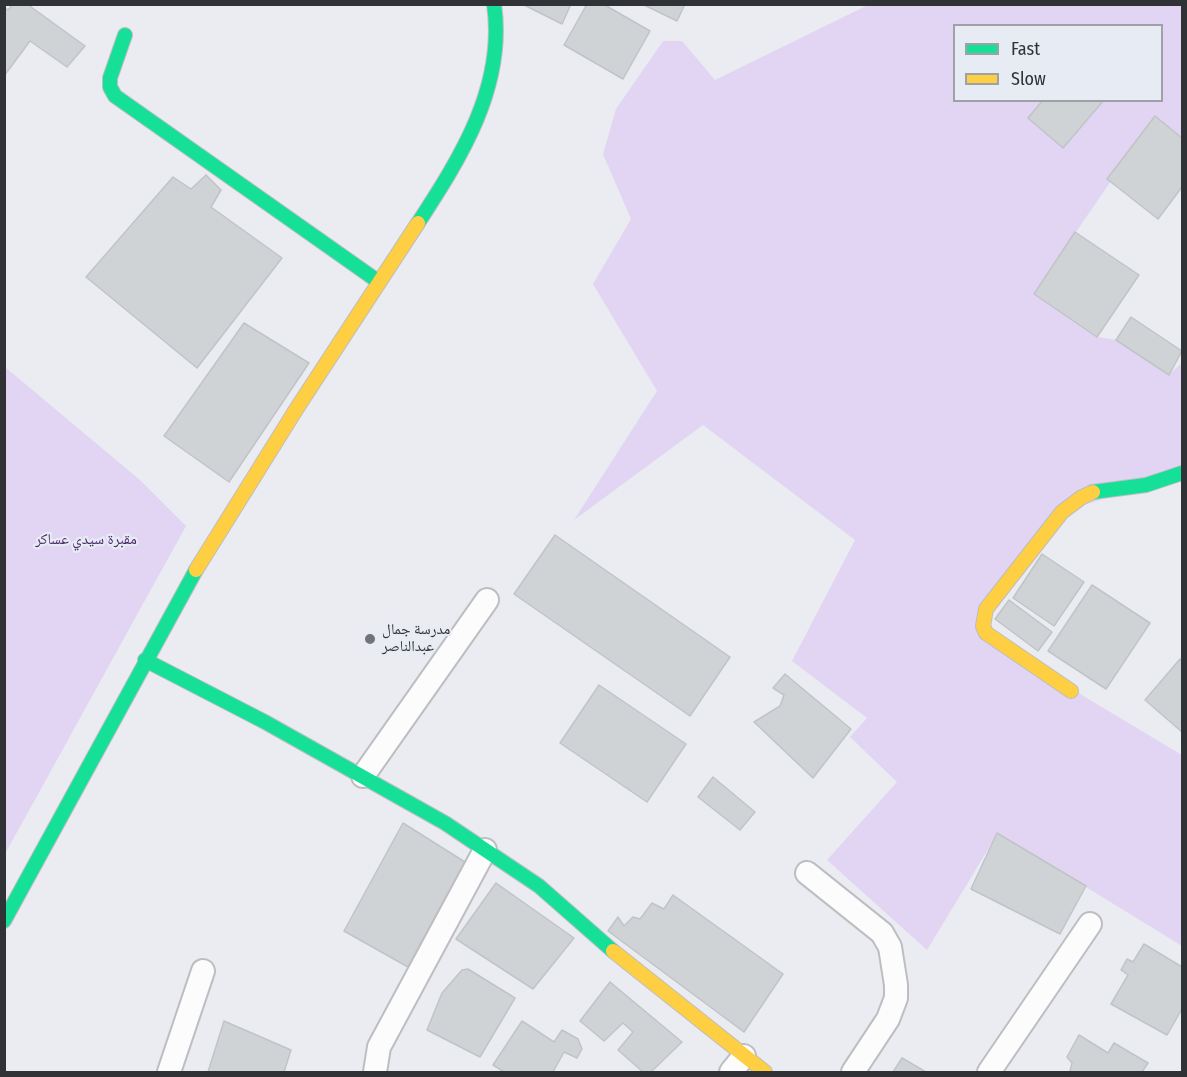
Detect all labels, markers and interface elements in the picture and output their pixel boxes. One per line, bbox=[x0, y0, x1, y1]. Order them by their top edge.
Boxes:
legend bbox=[953, 24, 1163, 102]
text: Fast bbox=[1011, 38, 1040, 60]
text: Slow bbox=[1011, 68, 1046, 90]
park label: مقبرة سيدي عساكر bbox=[35, 531, 137, 549]
place label: مدرسة جمال عبدالناصر bbox=[382, 621, 450, 656]
marker: مدرسة جمال عبدالناصر bbox=[363, 632, 377, 646]

